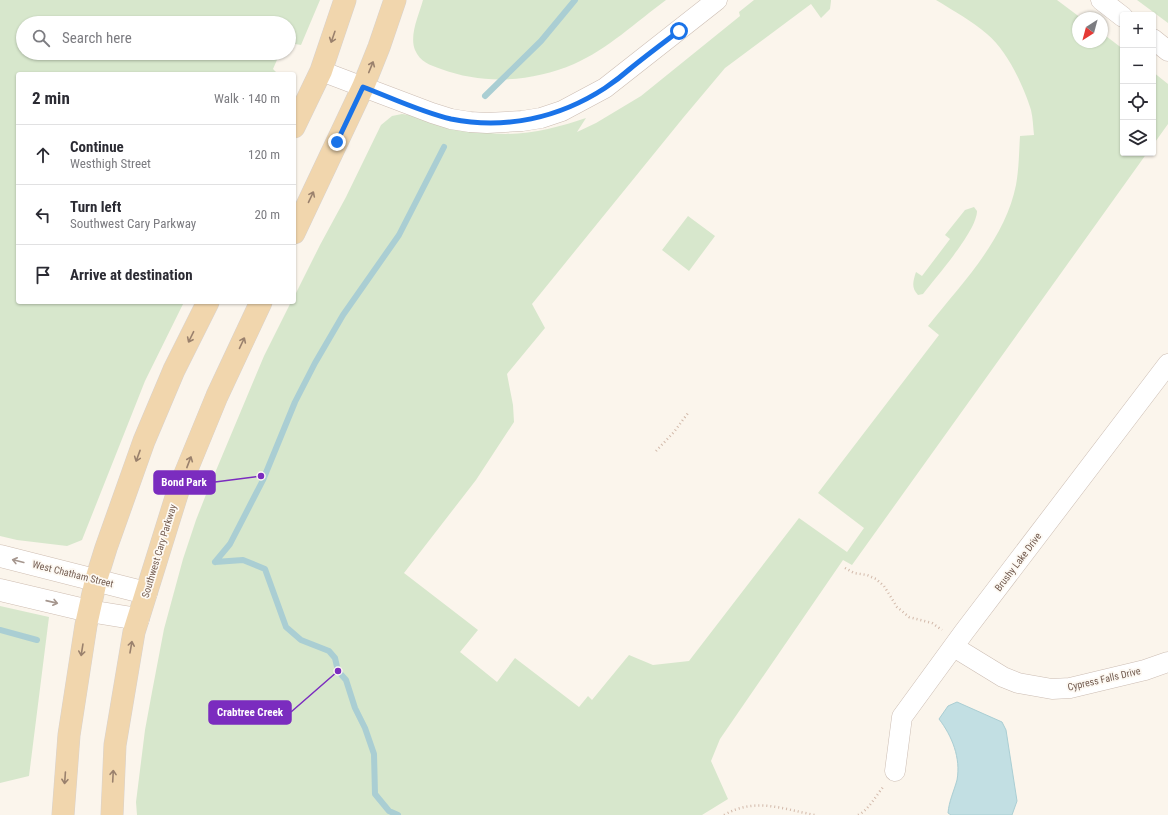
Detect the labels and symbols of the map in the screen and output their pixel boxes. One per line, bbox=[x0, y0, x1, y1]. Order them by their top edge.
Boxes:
north arrow bbox=[1072, 12, 1108, 48]
route start bbox=[670, 22, 688, 40]
one-way arrow bbox=[329, 30, 336, 43]
one-way arrow bbox=[367, 61, 375, 73]
route end bbox=[328, 133, 346, 151]
one-way arrow bbox=[308, 192, 315, 204]
one-way arrow bbox=[186, 331, 194, 343]
one-way arrow bbox=[239, 337, 246, 349]
one-way arrow bbox=[134, 450, 142, 462]
one-way arrow bbox=[186, 456, 194, 468]
callout: Bond Park bbox=[154, 471, 215, 494]
text: Bond Park bbox=[161, 476, 207, 489]
street label: Southwest Cary Parkway bbox=[140, 503, 178, 599]
street label: Brushy Lake Drive bbox=[993, 530, 1044, 593]
one-way arrow bbox=[11, 556, 24, 564]
street label: West Chatham Street bbox=[31, 559, 115, 589]
one-way arrow bbox=[45, 599, 58, 607]
one-way arrow bbox=[127, 641, 135, 654]
one-way arrow bbox=[78, 643, 86, 656]
street label: Cypress Falls Drive bbox=[1066, 665, 1142, 693]
callout: Crabtree Creek bbox=[209, 701, 291, 724]
text: Crabtree Creek bbox=[217, 706, 284, 719]
one-way arrow bbox=[110, 770, 117, 783]
one-way arrow bbox=[62, 771, 69, 784]

